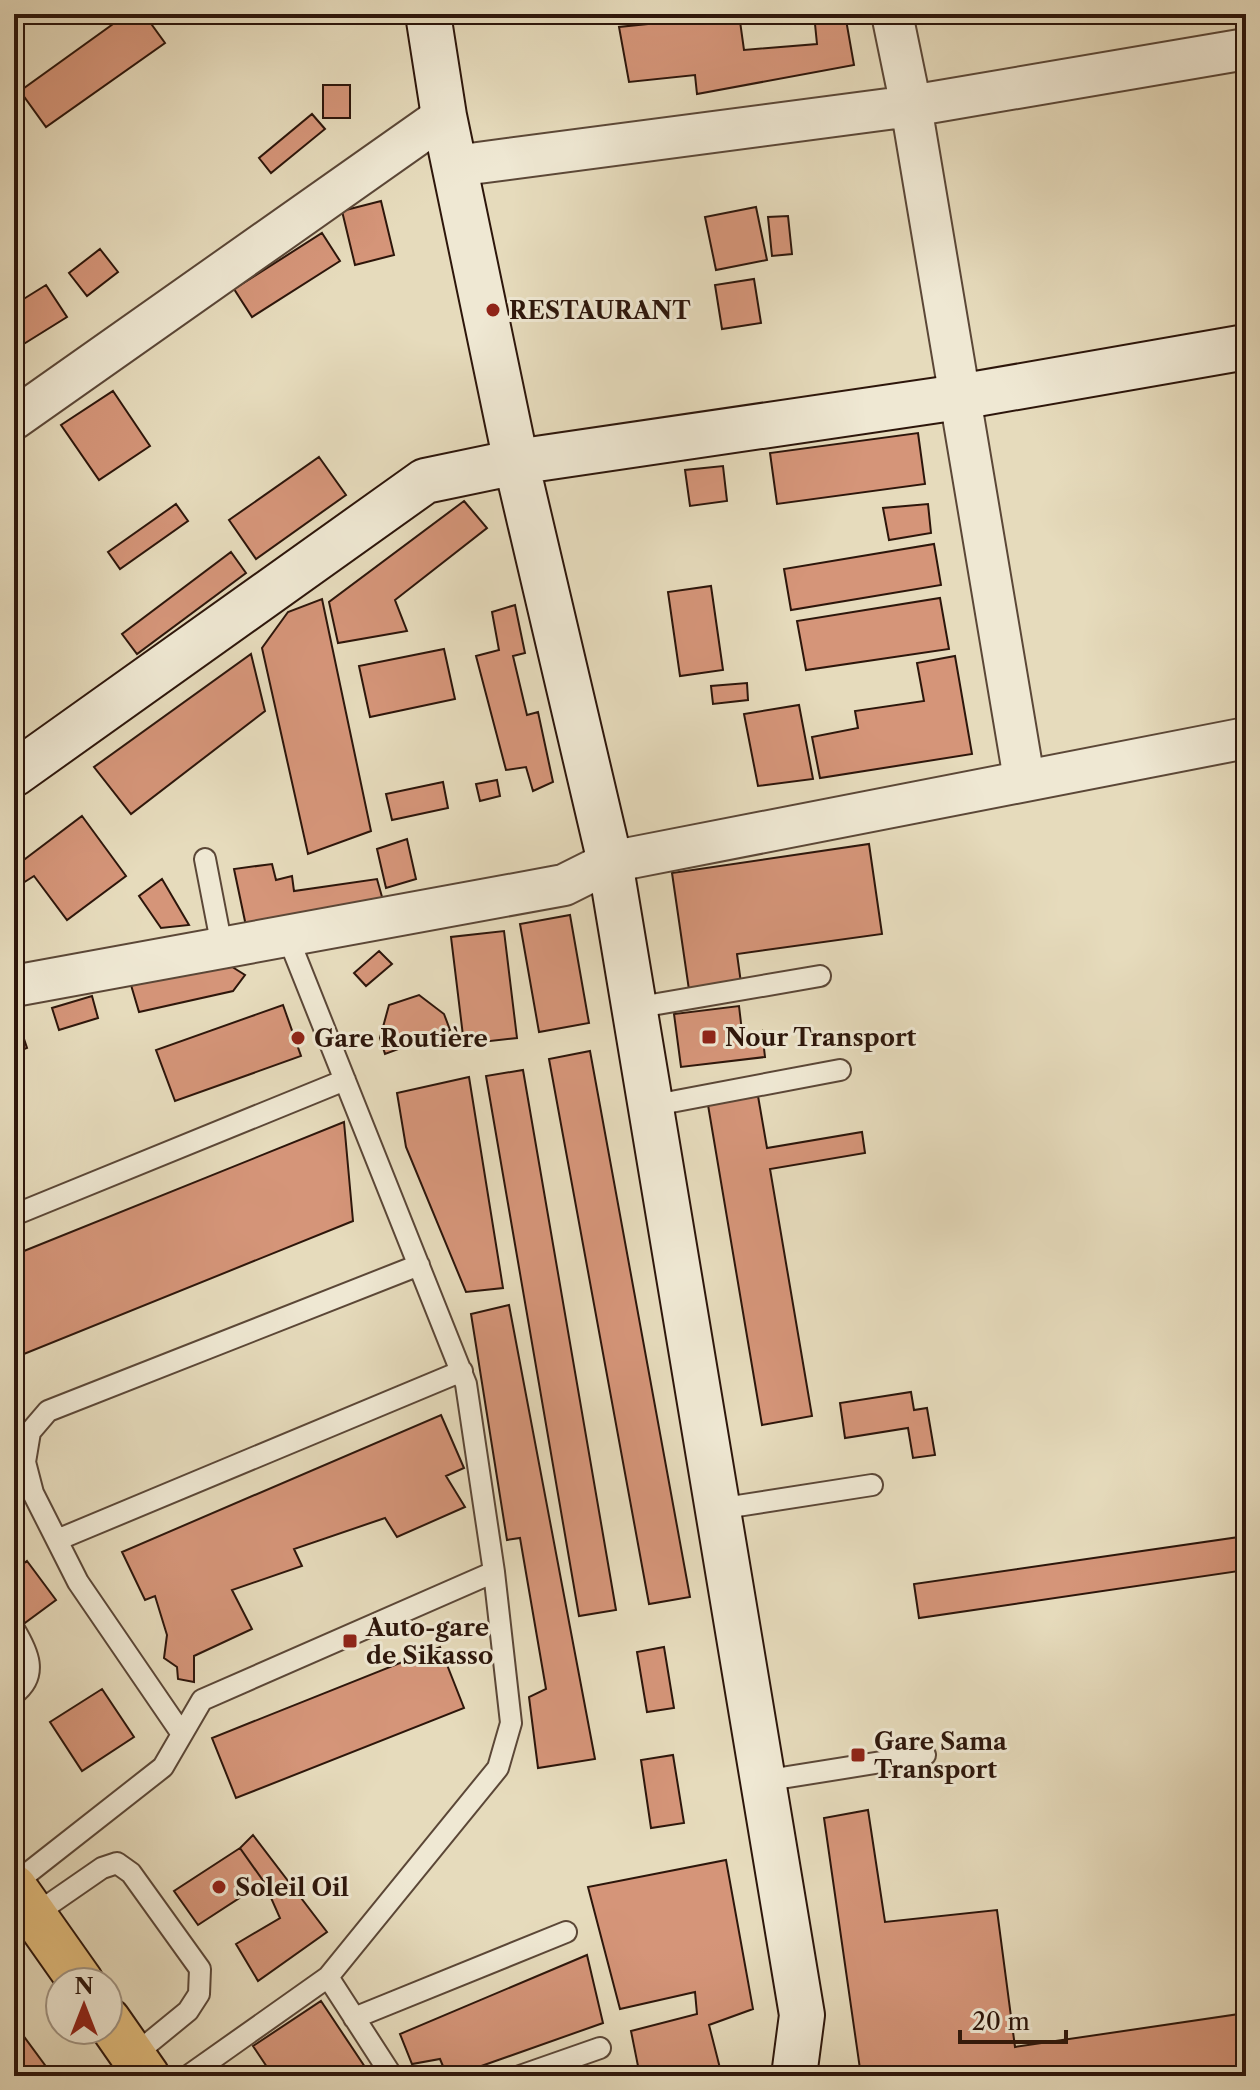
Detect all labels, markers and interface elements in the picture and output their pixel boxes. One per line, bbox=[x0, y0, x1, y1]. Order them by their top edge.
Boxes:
place label: RESTAURANT bbox=[509, 296, 691, 325]
marker: RESTAURANT bbox=[484, 301, 502, 319]
place label: Nour Transport bbox=[725, 1023, 917, 1052]
place label: Gare Routière bbox=[314, 1024, 488, 1053]
marker: Nour Transport bbox=[700, 1028, 718, 1046]
marker: Gare Routière bbox=[289, 1029, 307, 1047]
place label: Auto-gare de Sikasso bbox=[365, 1613, 493, 1670]
marker: Auto-gare de Sikasso bbox=[341, 1632, 359, 1650]
place label: Gare Sama Transport bbox=[874, 1727, 1008, 1784]
marker: Gare Sama Transport bbox=[849, 1746, 867, 1764]
place label: Soleil Oil bbox=[235, 1873, 349, 1902]
marker: Soleil Oil bbox=[210, 1878, 228, 1896]
north arrow bbox=[44, 1966, 124, 2046]
text: N bbox=[74, 1973, 94, 2000]
scale bar bbox=[960, 1994, 1066, 2044]
text: 20 m bbox=[972, 2007, 1030, 2036]

